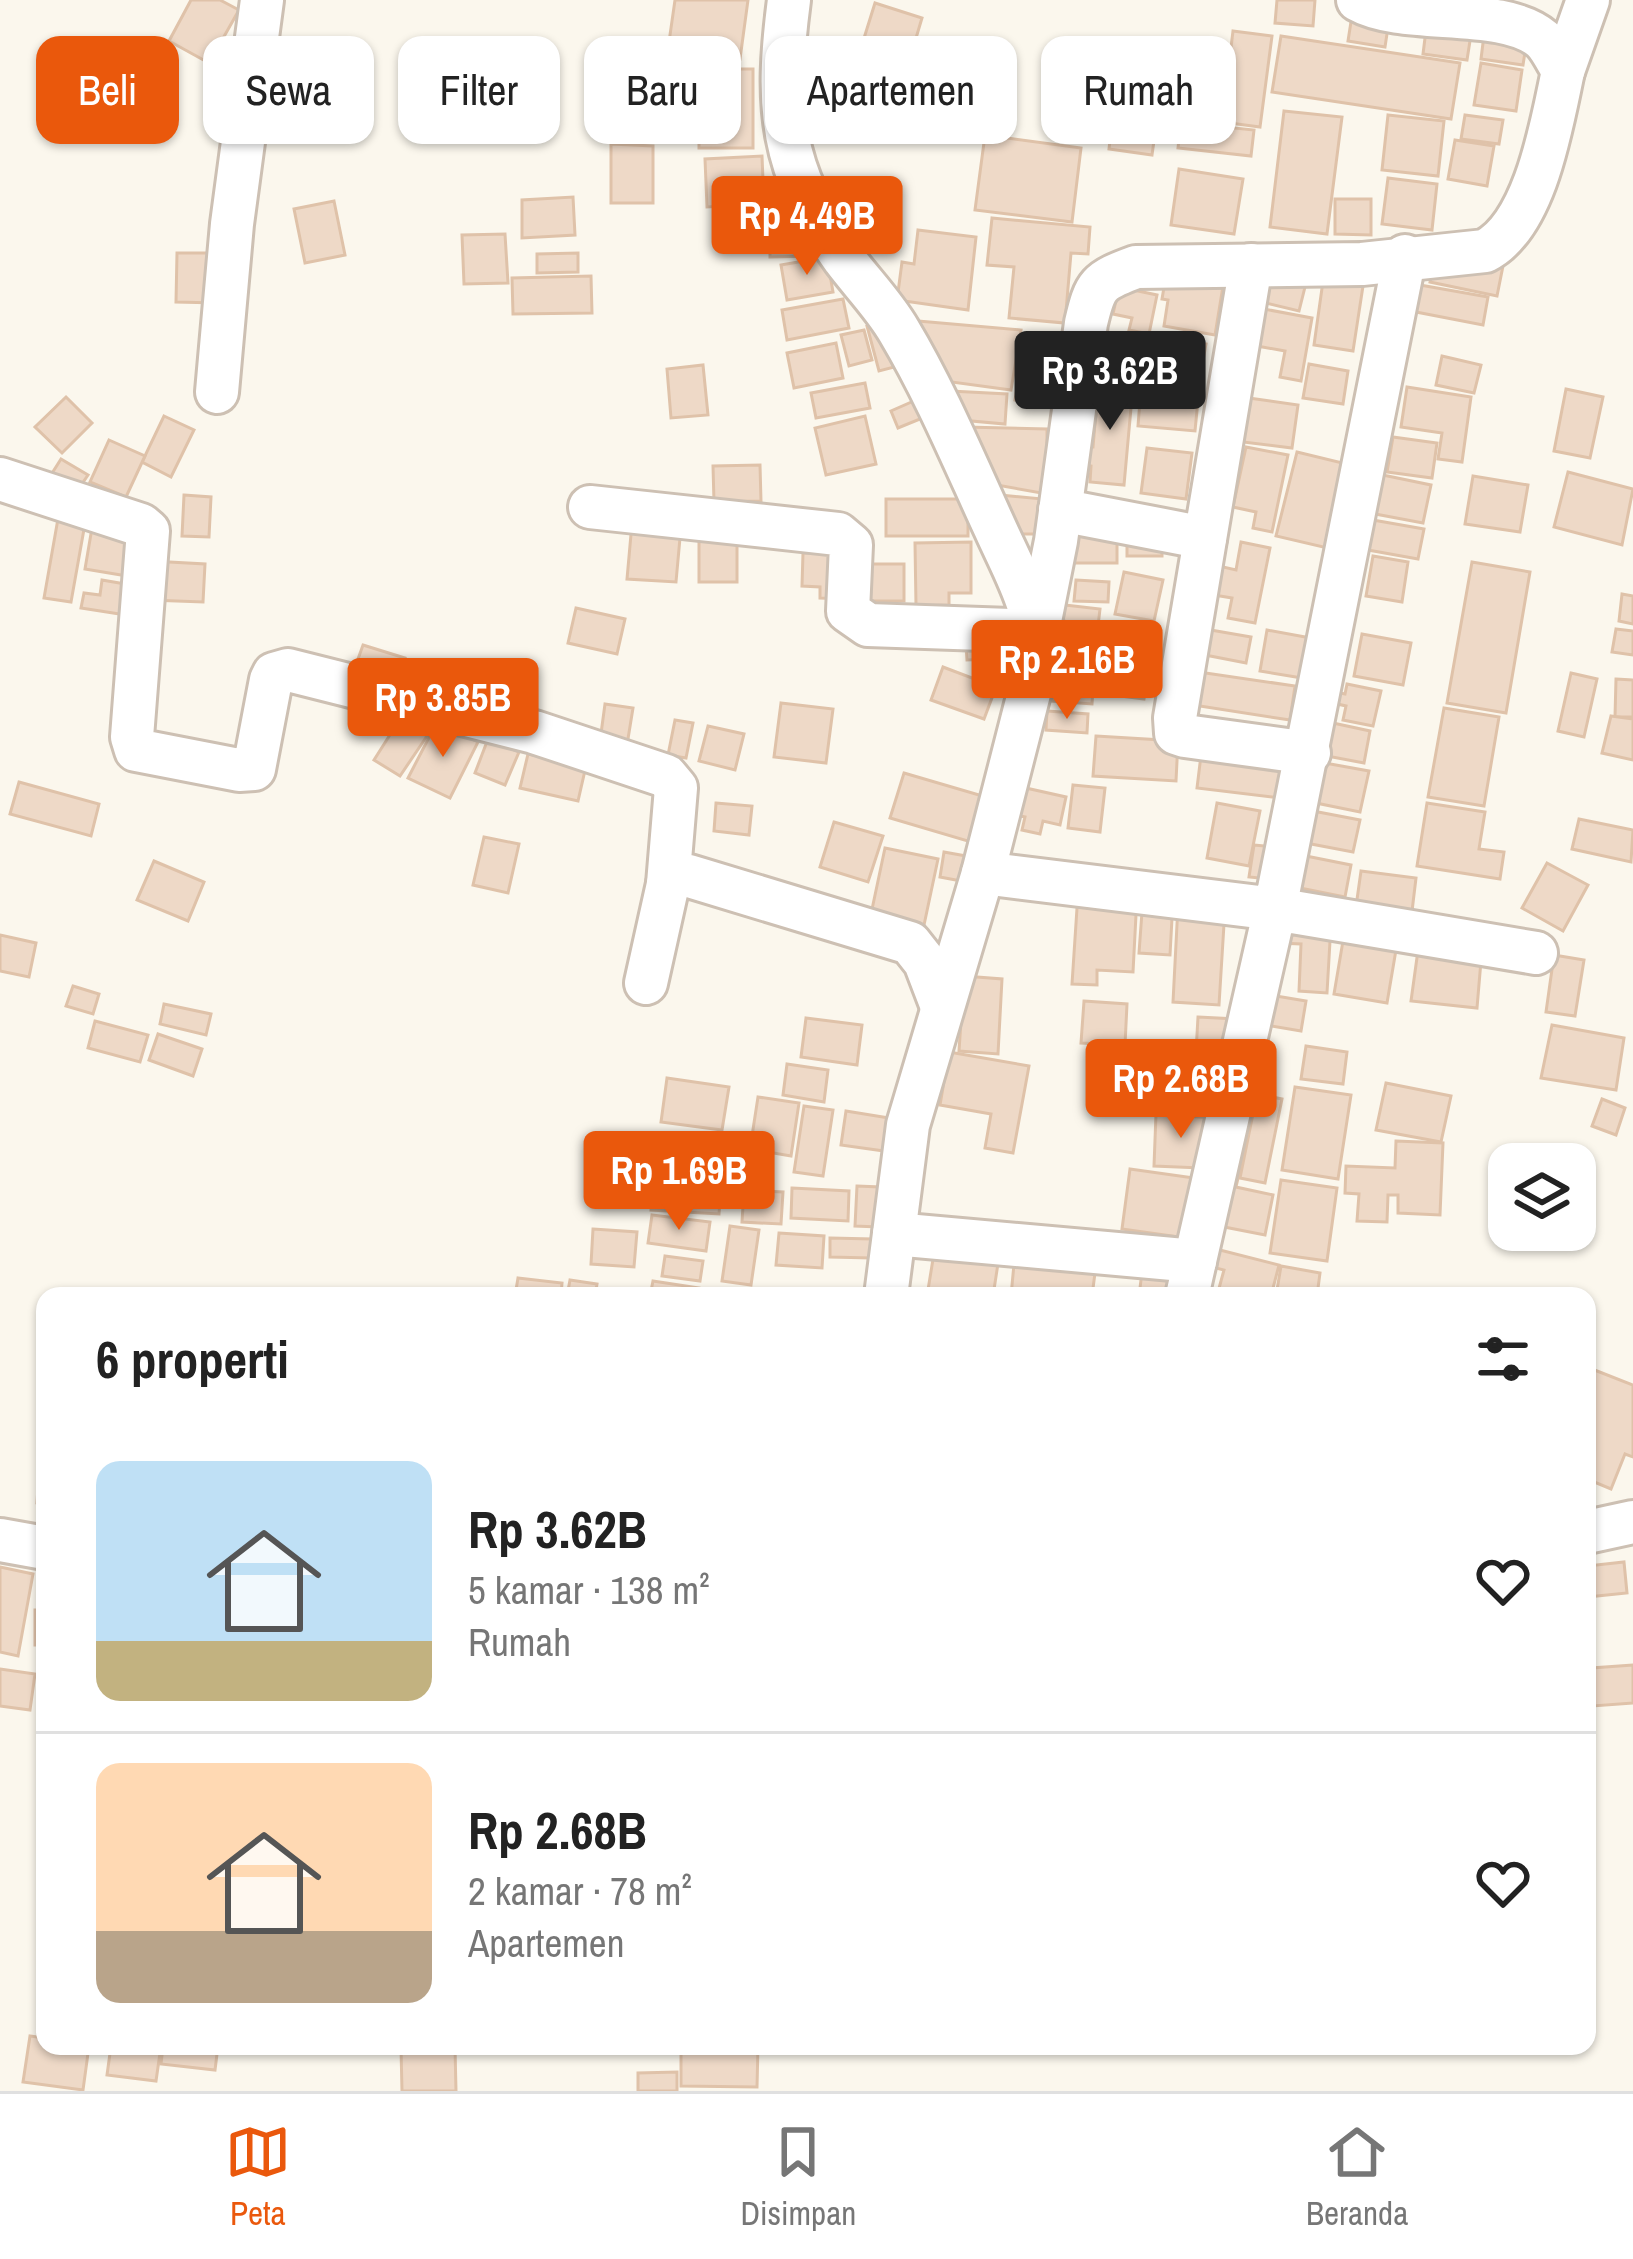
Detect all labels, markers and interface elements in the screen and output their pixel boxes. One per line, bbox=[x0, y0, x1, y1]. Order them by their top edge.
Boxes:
chip: Beli bbox=[36, 36, 179, 144]
chip: Sewa bbox=[203, 36, 374, 144]
chip: Filter bbox=[398, 36, 560, 144]
chip: Baru bbox=[584, 36, 741, 144]
chip: Apartemen bbox=[765, 36, 1017, 144]
chip: Rumah bbox=[1041, 36, 1236, 144]
pin: Rp 4.49B bbox=[683, 176, 931, 278]
text: Rp 4.49B bbox=[739, 189, 875, 241]
pin: Rp 3.62B bbox=[986, 331, 1234, 433]
text: Rp 3.62B bbox=[1042, 344, 1178, 396]
pin: Rp 2.16B bbox=[943, 620, 1191, 722]
text: Rp 2.16B bbox=[999, 633, 1135, 685]
pin: Rp 3.85B bbox=[319, 658, 567, 760]
text: Rp 3.85B bbox=[375, 671, 511, 723]
pin: Rp 2.68B bbox=[1057, 1039, 1305, 1141]
text: Rp 2.68B bbox=[1113, 1052, 1249, 1104]
pin: Rp 1.69B bbox=[555, 1131, 803, 1233]
map controls bbox=[1488, 1143, 1596, 1251]
button: layers bbox=[1488, 1143, 1596, 1251]
text: Rp 1.69B bbox=[611, 1144, 747, 1196]
text: 6 properti bbox=[96, 1325, 289, 1394]
icon: filters bbox=[1470, 1326, 1536, 1392]
text: Rp 3.62B bbox=[468, 1495, 647, 1564]
icon: home bbox=[192, 1509, 336, 1653]
icon: heart bbox=[1470, 1548, 1536, 1614]
text: 5 kamar · 138 m² bbox=[468, 1564, 710, 1616]
text: Rumah bbox=[468, 1616, 571, 1668]
text: Rp 2.68B bbox=[468, 1796, 647, 1865]
icon: home bbox=[192, 1811, 336, 1955]
icon: heart bbox=[1470, 1850, 1536, 1916]
text: 2 kamar · 78 m² bbox=[468, 1865, 692, 1917]
text: Apartemen bbox=[468, 1917, 624, 1969]
tab: Peta bbox=[225, 2119, 291, 2235]
tab: Disimpan bbox=[740, 2119, 856, 2235]
tab: Beranda bbox=[1306, 2119, 1408, 2235]

